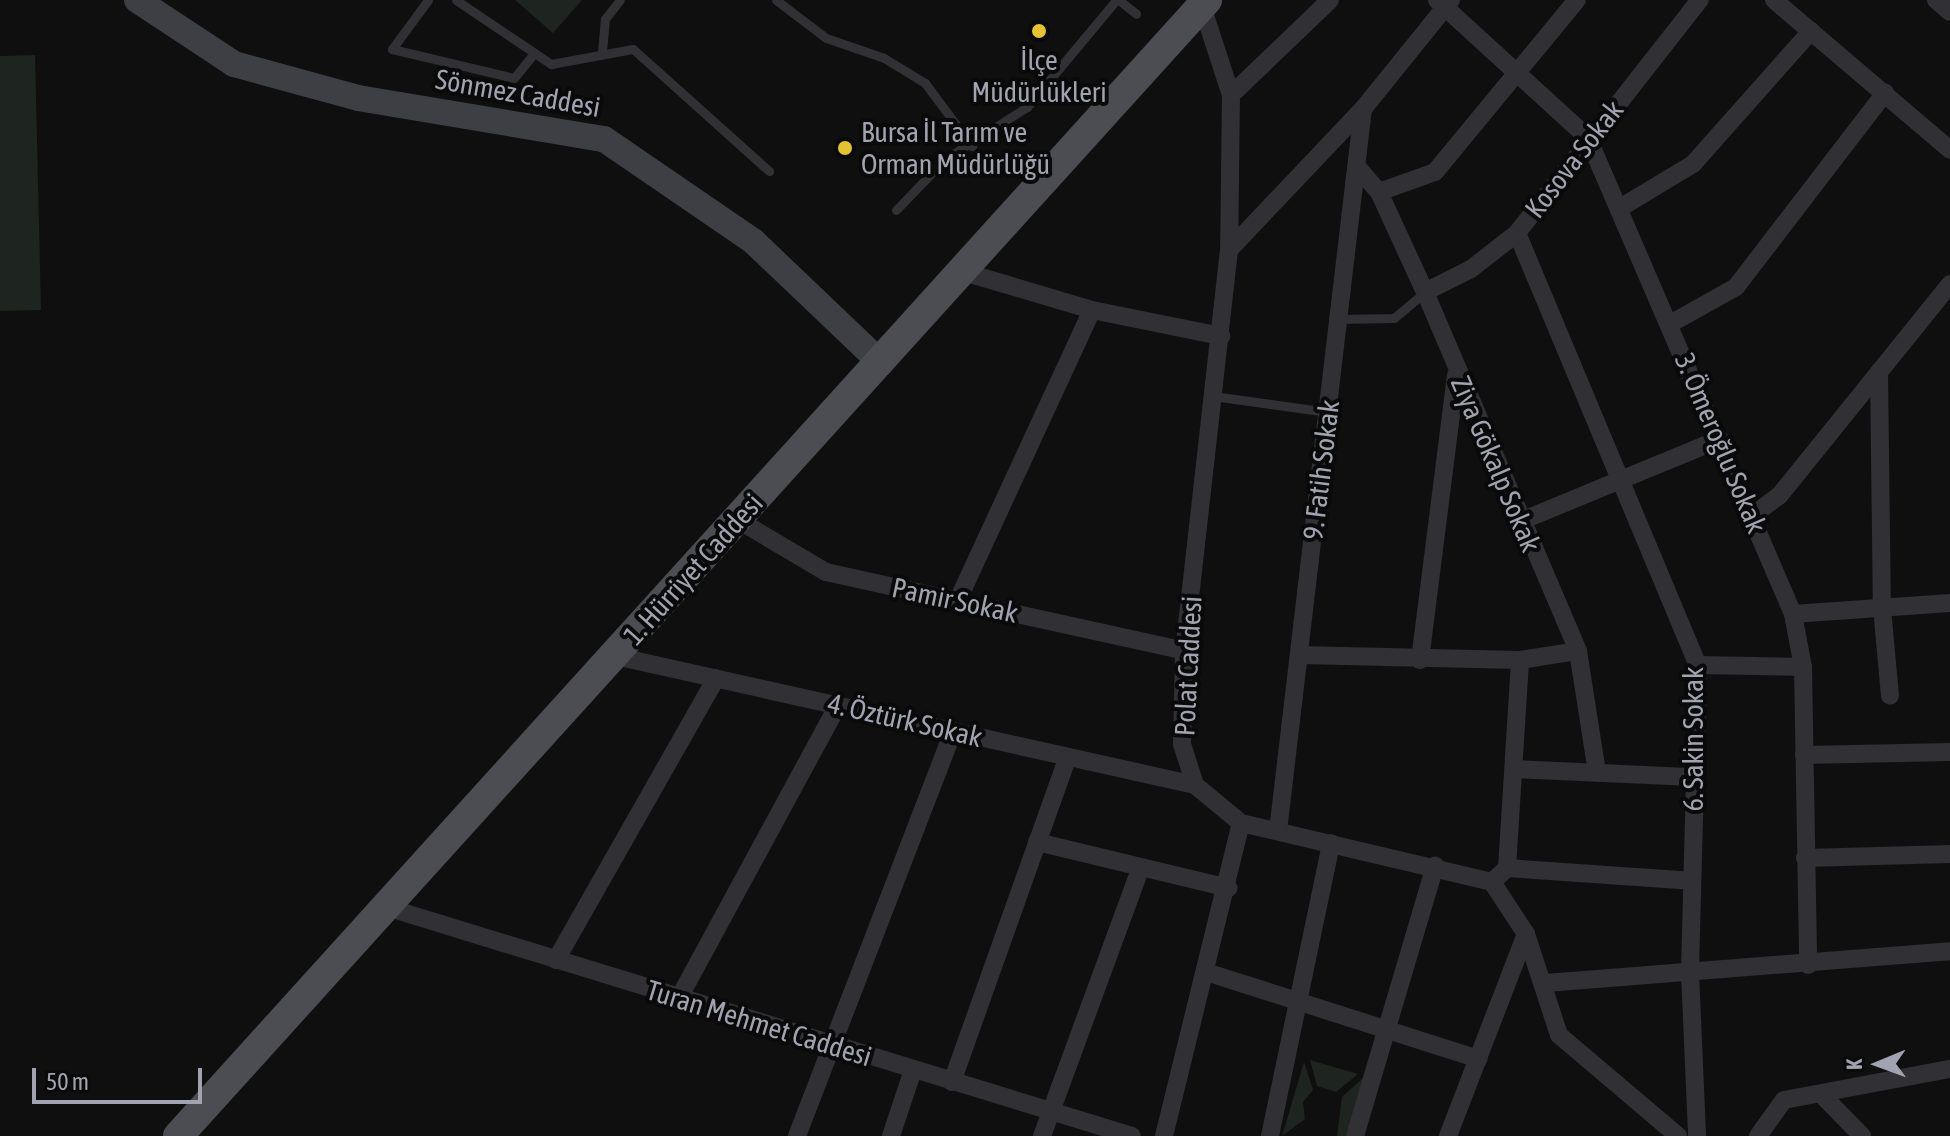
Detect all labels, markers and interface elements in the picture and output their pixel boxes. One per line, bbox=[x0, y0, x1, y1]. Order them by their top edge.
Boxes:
marker: İlçe Müdürlükleri bbox=[1030, 22, 1048, 40]
place label: İlçe Müdürlükleri bbox=[971, 43, 1107, 109]
street label: Sönmez Caddesi bbox=[433, 62, 603, 124]
street label: Kosova Sokak bbox=[1518, 94, 1630, 224]
place label: Bursa İl Tarım ve Orman Müdürlüğü bbox=[861, 115, 1050, 181]
marker: Bursa İl Tarım ve Orman Müdürlüğü bbox=[836, 139, 854, 157]
street label: 3. Ömeroğlu Sokak bbox=[1668, 348, 1774, 538]
street label: Ziya Gökalp Sokak bbox=[1444, 371, 1548, 557]
street label: 9. Fatih Sokak bbox=[1296, 398, 1346, 542]
street label: 1. Hürriyet Caddesi bbox=[616, 486, 770, 652]
street label: Pamir Sokak bbox=[889, 570, 1021, 630]
street label: Polat Caddesi bbox=[1168, 595, 1208, 737]
street label: 6. Sakin Sokak bbox=[1676, 667, 1710, 811]
street label: 4. Öztürk Sokak bbox=[825, 686, 985, 754]
street label: Turan Mehmet Caddesi bbox=[642, 973, 876, 1073]
north arrow bbox=[1838, 1024, 1918, 1104]
scale bar bbox=[36, 1052, 206, 1102]
text: K bbox=[1841, 1059, 1867, 1070]
text: 50 m bbox=[46, 1068, 89, 1095]

